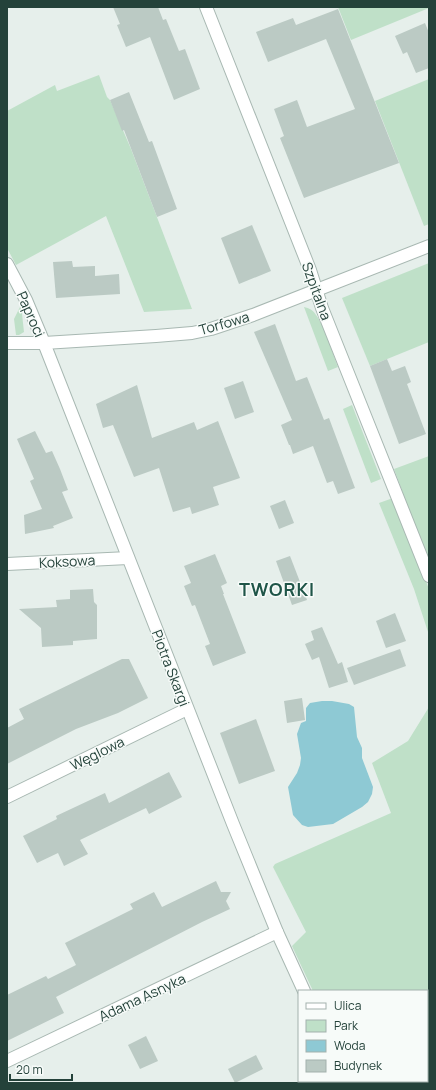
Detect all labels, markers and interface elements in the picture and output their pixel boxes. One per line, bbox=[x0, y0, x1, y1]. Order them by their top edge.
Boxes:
street label: Szpitalna bbox=[298, 259, 336, 323]
street label: Paproci bbox=[13, 288, 49, 340]
street label: Torfowa bbox=[197, 307, 251, 339]
street label: Koksowa bbox=[38, 550, 96, 572]
district label: TWORKI bbox=[239, 577, 315, 601]
street label: Piotra Skargi bbox=[148, 627, 194, 709]
street label: Węglowa bbox=[67, 732, 127, 774]
street label: Adama Asnyka bbox=[95, 969, 189, 1025]
legend bbox=[298, 990, 428, 1082]
text: Ulica bbox=[334, 997, 361, 1014]
text: Park bbox=[334, 1017, 359, 1034]
text: Woda bbox=[334, 1037, 365, 1054]
scale bar bbox=[10, 1056, 72, 1082]
text: Budynek bbox=[334, 1057, 383, 1074]
text: 20 m bbox=[16, 1061, 43, 1078]

